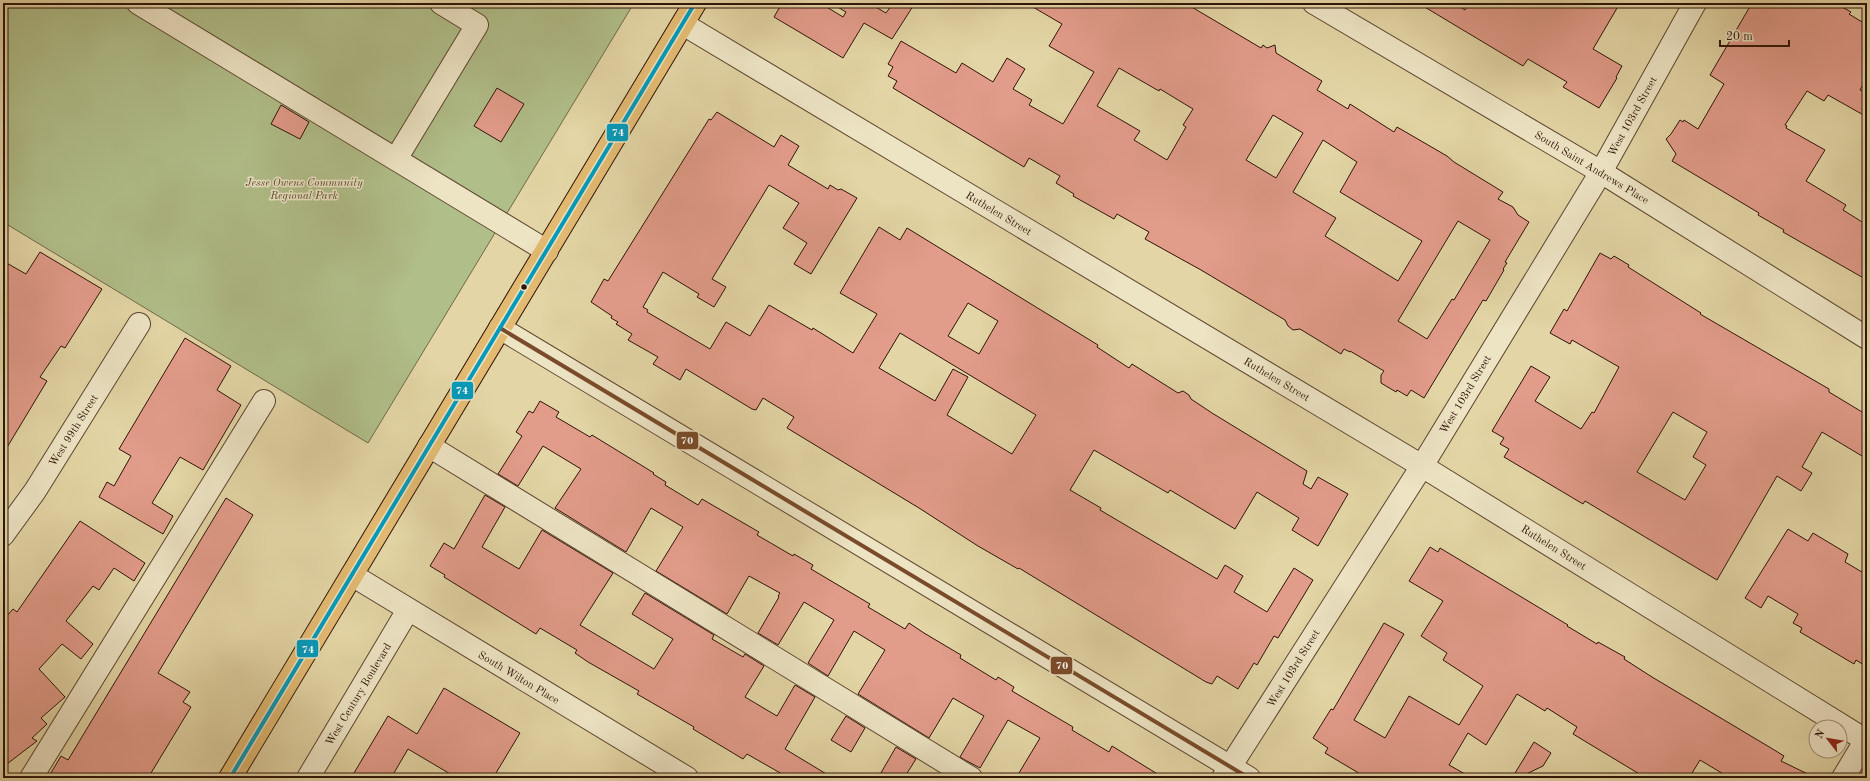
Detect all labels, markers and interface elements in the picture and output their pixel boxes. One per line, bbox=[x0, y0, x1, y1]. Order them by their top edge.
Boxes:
scale bar bbox=[1720, 22, 1789, 48]
text: 20 m bbox=[1726, 31, 1753, 43]
street label: West 103rd Street bbox=[1607, 75, 1660, 158]
line badge: 74 bbox=[606, 123, 629, 142]
text: 74 bbox=[612, 128, 624, 139]
street label: South Saint Andrews Place bbox=[1532, 130, 1650, 207]
park label: Jesse Owens Community Regional Park bbox=[245, 178, 363, 202]
street label: Ruthelen Street bbox=[963, 190, 1033, 238]
unlabelled marker bbox=[519, 282, 529, 292]
street label: West 103rd Street bbox=[1439, 354, 1494, 436]
street label: Ruthelen Street bbox=[1241, 356, 1311, 404]
line badge: 74 bbox=[451, 381, 474, 400]
text: 74 bbox=[456, 386, 468, 397]
street label: West 99th Street bbox=[48, 393, 101, 469]
line badge: 70 bbox=[676, 431, 699, 450]
text: 70 bbox=[681, 436, 693, 447]
street label: Ruthelen Street bbox=[1519, 524, 1588, 573]
street label: West 103rd Street bbox=[1266, 628, 1323, 709]
line badge: 74 bbox=[296, 639, 319, 658]
street label: West Century Boulevard bbox=[324, 642, 394, 748]
text: 74 bbox=[302, 645, 314, 656]
street label: South Wilton Place bbox=[476, 650, 561, 707]
line badge: 70 bbox=[1050, 656, 1073, 675]
text: 70 bbox=[1056, 661, 1068, 672]
north arrow bbox=[1808, 719, 1848, 759]
text: N bbox=[1814, 728, 1828, 741]

